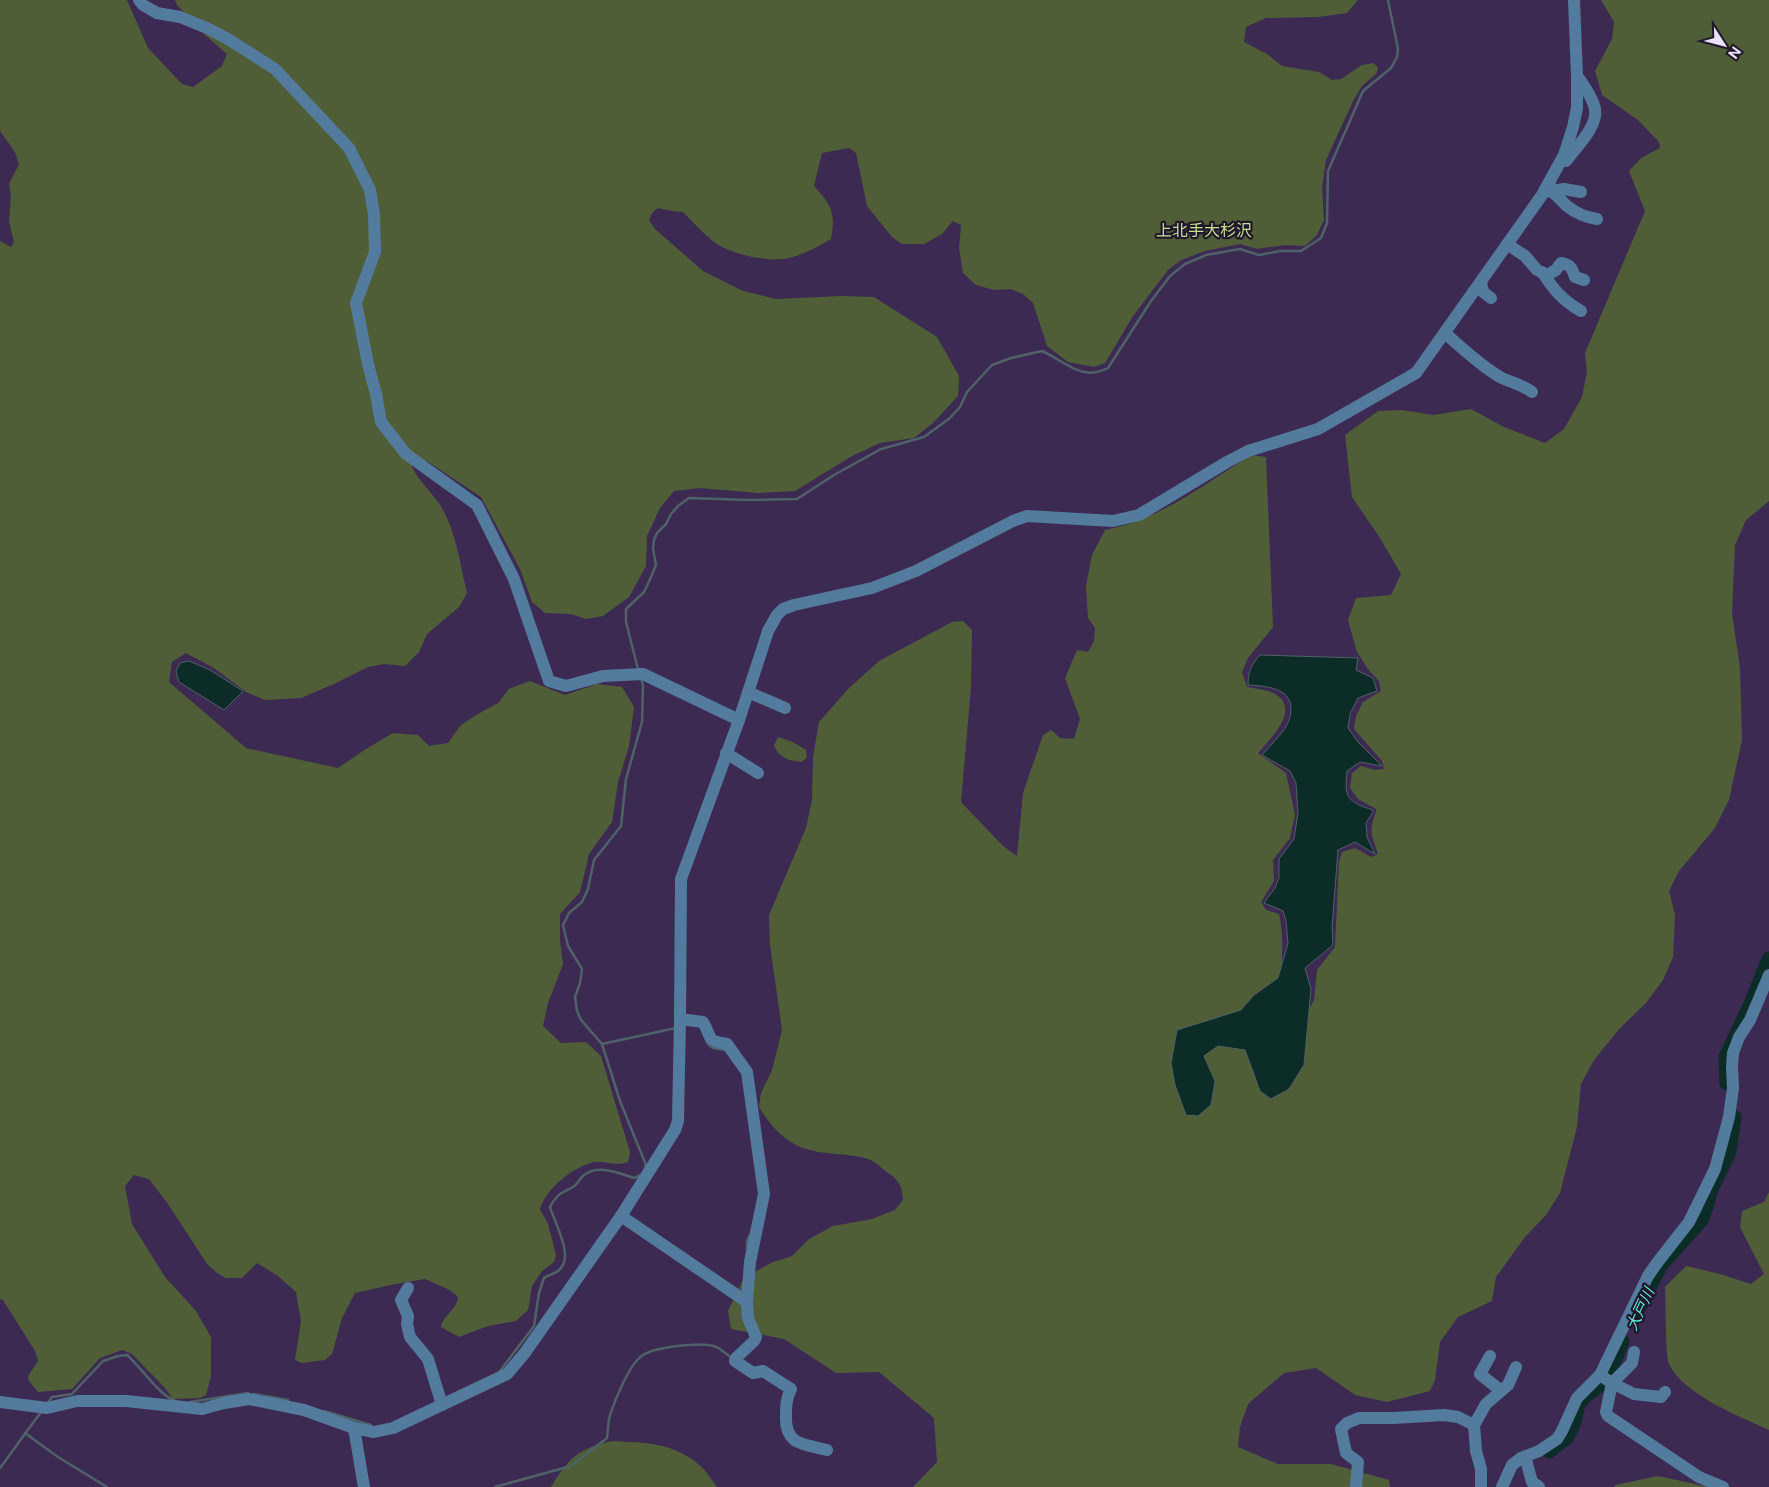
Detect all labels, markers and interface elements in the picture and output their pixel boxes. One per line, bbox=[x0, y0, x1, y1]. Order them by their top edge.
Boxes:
north arrow bbox=[1699, 20, 1749, 70]
text: N bbox=[1725, 44, 1744, 62]
district label: 上北手大杉沢 bbox=[1156, 221, 1252, 240]
water label: 大戸川 bbox=[1623, 1283, 1658, 1333]

